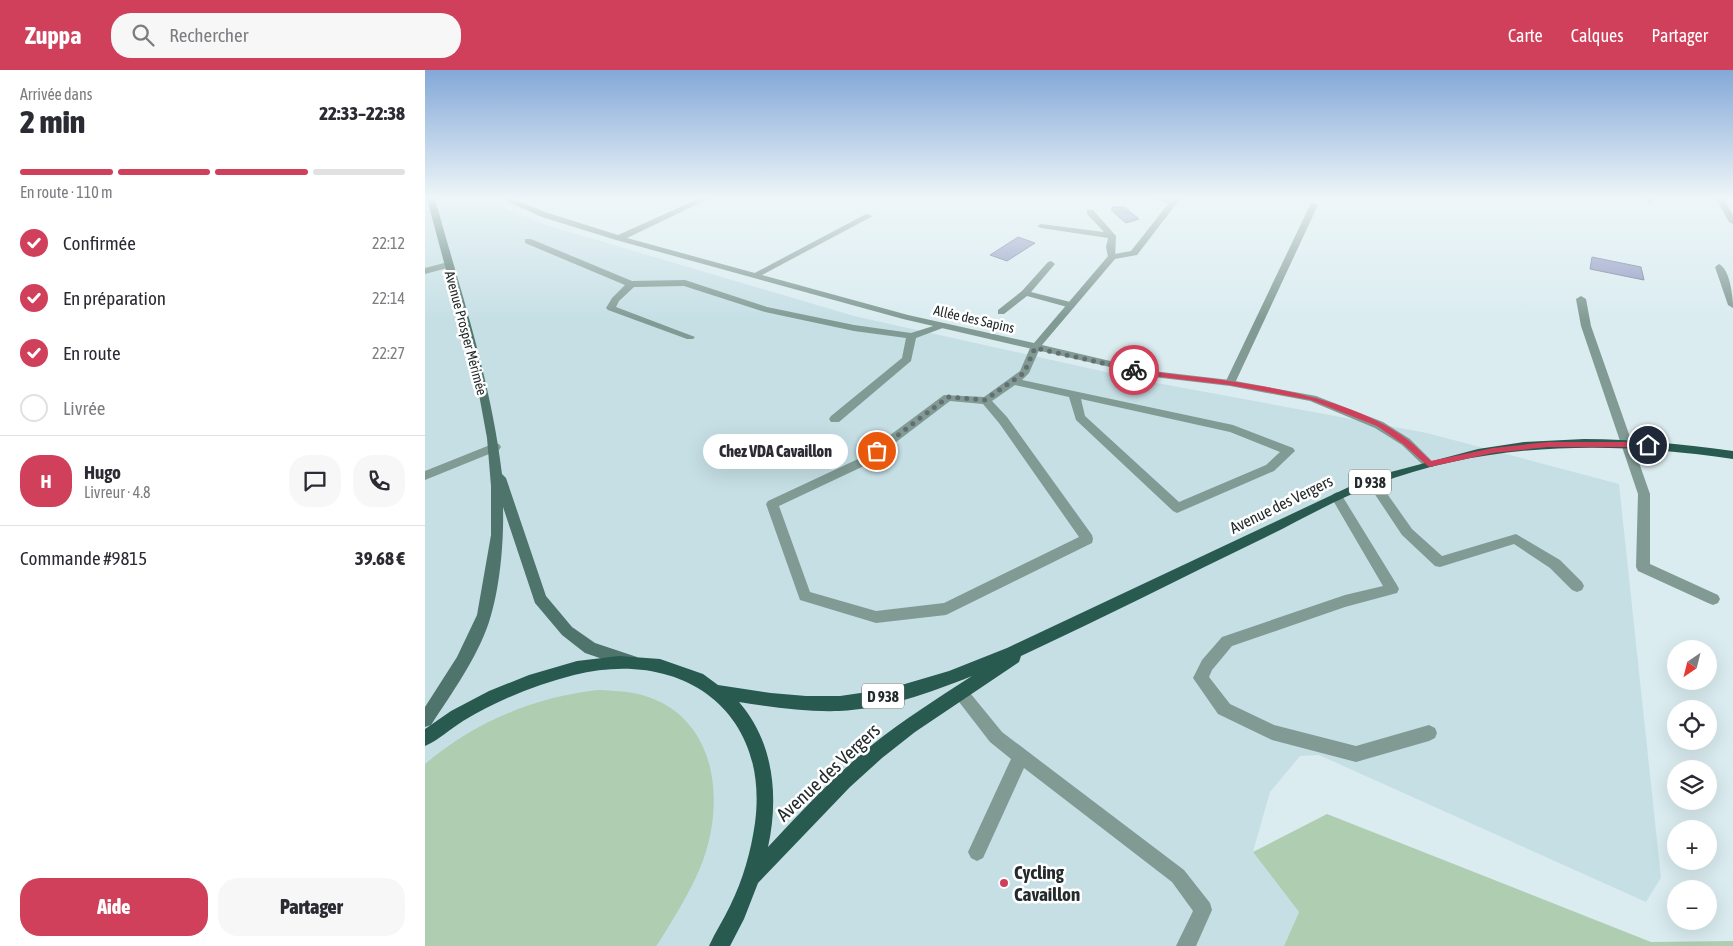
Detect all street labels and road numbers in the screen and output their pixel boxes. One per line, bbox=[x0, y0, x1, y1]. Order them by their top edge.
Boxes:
street label: Avenue Prosper Mérimée bbox=[442, 269, 490, 397]
street label: Allée des Sapins bbox=[932, 302, 1016, 336]
road number: D 938 bbox=[1349, 470, 1391, 494]
street label: Avenue des Vergers bbox=[1227, 471, 1336, 538]
road number: D 938 bbox=[862, 684, 904, 708]
street label: Avenue des Vergers bbox=[772, 718, 884, 825]

